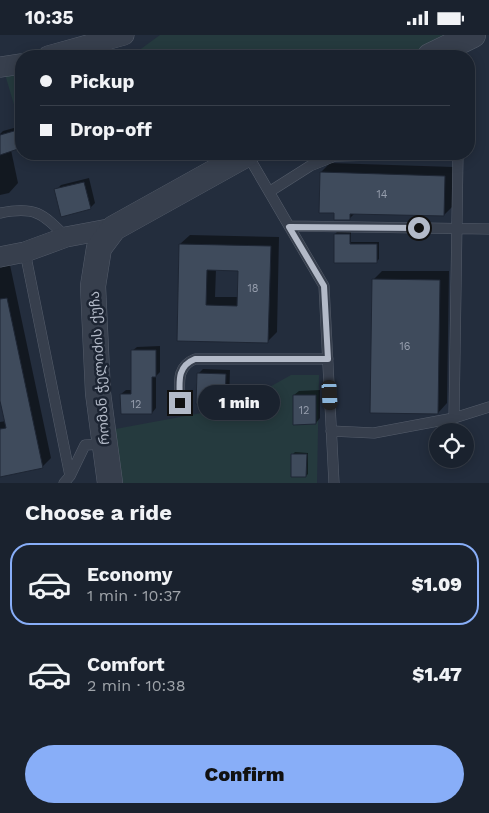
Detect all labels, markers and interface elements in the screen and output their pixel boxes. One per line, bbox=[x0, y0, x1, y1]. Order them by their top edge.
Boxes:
text: 10:35 bbox=[25, 6, 74, 29]
text: Pickup bbox=[70, 70, 134, 93]
text: Drop-off bbox=[70, 118, 152, 141]
house number: 14 bbox=[376, 188, 388, 201]
route start bbox=[408, 217, 430, 239]
house number: 18 bbox=[247, 282, 259, 295]
street label: რომან ჭელიძის ქუჩა bbox=[86, 291, 113, 445]
house number: 16 bbox=[400, 340, 411, 353]
car bbox=[321, 380, 338, 410]
callout: 1 min bbox=[198, 385, 280, 421]
route end bbox=[169, 392, 191, 414]
text: 1 min bbox=[218, 393, 260, 412]
house number: 12 bbox=[131, 398, 141, 411]
house number: 12 bbox=[299, 404, 309, 417]
map controls bbox=[429, 423, 474, 468]
button: locate bbox=[429, 423, 474, 468]
text: Choose a ride bbox=[25, 500, 172, 525]
icon: car bbox=[27, 562, 72, 607]
text: Economy bbox=[87, 563, 172, 586]
text: $1.09 bbox=[412, 573, 462, 596]
text: 1 min · 10:37 bbox=[87, 586, 181, 605]
icon: car bbox=[27, 652, 72, 697]
text: Comfort bbox=[87, 653, 165, 676]
text: $1.47 bbox=[412, 663, 462, 686]
text: 2 min · 10:38 bbox=[87, 676, 186, 695]
button: Confirm bbox=[25, 745, 464, 803]

